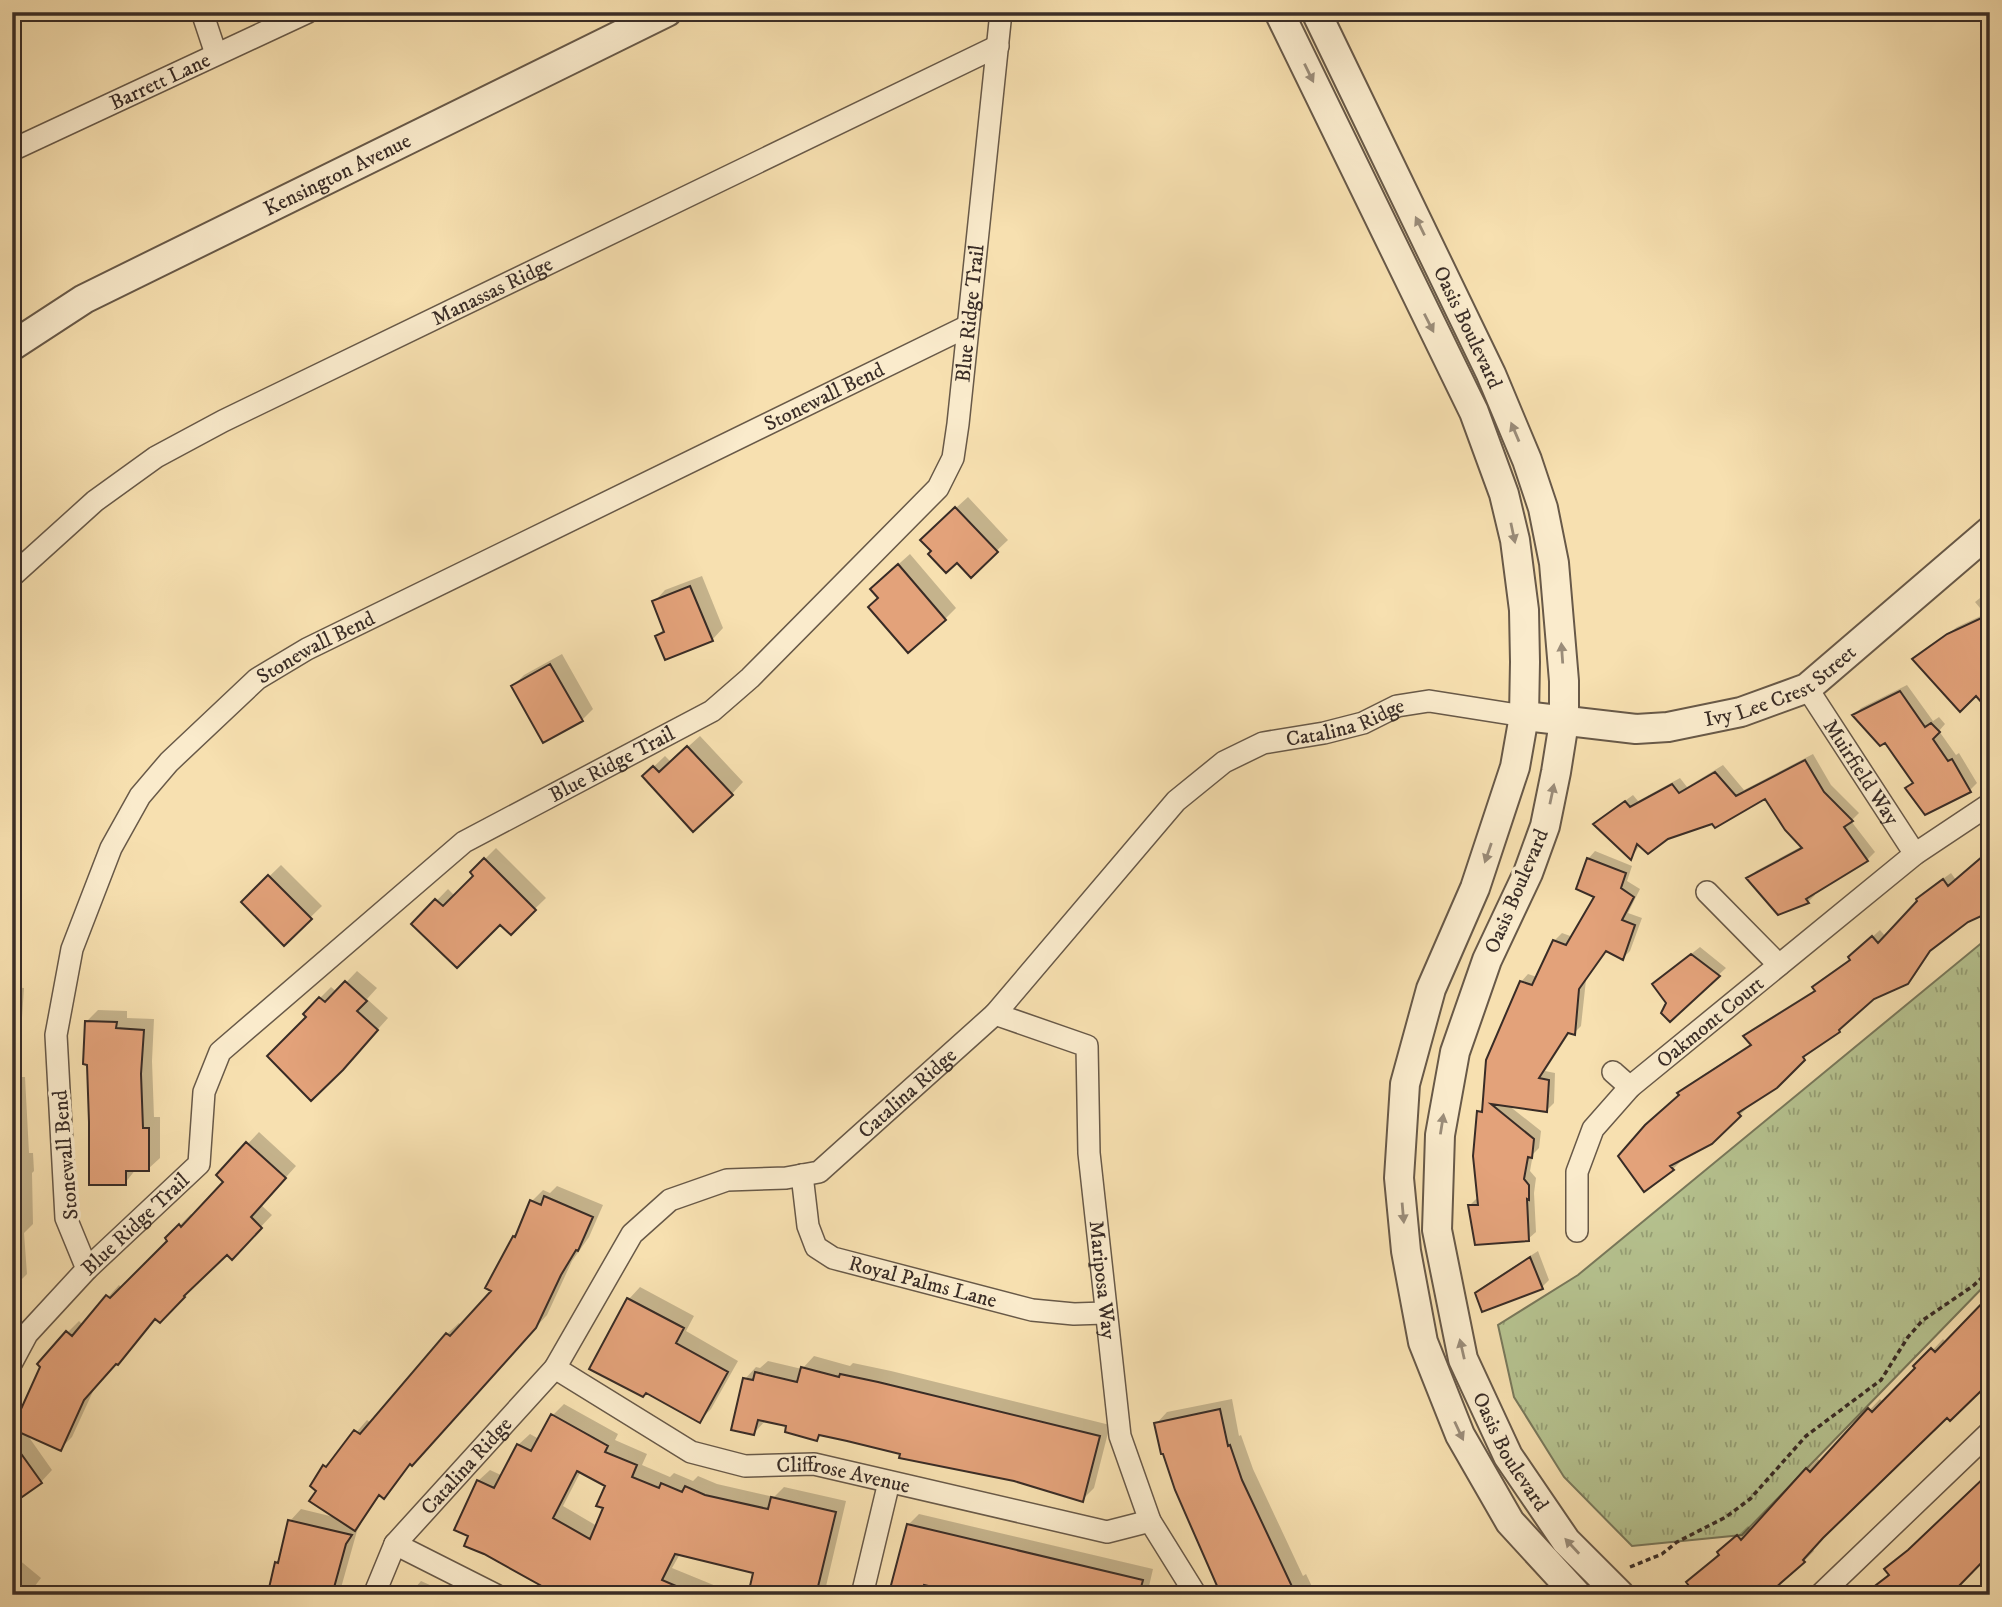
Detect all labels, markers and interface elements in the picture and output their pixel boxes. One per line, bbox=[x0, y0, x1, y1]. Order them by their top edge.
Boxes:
street label: Barrett Lane bbox=[106, 47, 215, 117]
one-way arrow bbox=[1304, 63, 1315, 84]
street label: Kensington Avenue bbox=[260, 128, 416, 223]
one-way arrow bbox=[1414, 216, 1425, 236]
street label: Blue Ridge Trail bbox=[950, 243, 991, 384]
street label: Manassas Ridge bbox=[428, 251, 557, 332]
street label: Oasis Boulevard bbox=[1427, 262, 1508, 393]
one-way arrow bbox=[1423, 313, 1435, 333]
street label: Stonewall Bend bbox=[760, 357, 889, 438]
one-way arrow bbox=[1510, 421, 1521, 442]
one-way arrow bbox=[1508, 522, 1519, 544]
street label: Stonewall Bend bbox=[252, 606, 380, 690]
street label: Ivy Lee Crest Street bbox=[1702, 640, 1862, 733]
one-way arrow bbox=[1556, 642, 1567, 664]
street label: Catalina Ridge bbox=[1284, 693, 1406, 753]
street label: Muirfield Way bbox=[1817, 715, 1905, 831]
street label: Blue Ridge Trail bbox=[545, 721, 680, 809]
one-way arrow bbox=[1546, 783, 1557, 805]
street label: Oasis Boulevard bbox=[1479, 825, 1555, 958]
one-way arrow bbox=[1482, 843, 1493, 864]
street label: Oakmont Court bbox=[1651, 971, 1770, 1074]
street label: Catalina Ridge bbox=[853, 1042, 963, 1145]
street label: Stonewall Bend bbox=[47, 1088, 85, 1221]
one-way arrow bbox=[1437, 1113, 1448, 1135]
street label: Blue Ridge Trail bbox=[76, 1167, 196, 1282]
one-way arrow bbox=[1398, 1202, 1409, 1224]
street label: Mariposa Way bbox=[1082, 1219, 1121, 1342]
street label: Royal Palms Lane bbox=[846, 1251, 1000, 1314]
one-way arrow bbox=[1456, 1338, 1467, 1360]
street label: Oasis Boulevard bbox=[1466, 1388, 1554, 1517]
street label: Catalina Ridge bbox=[416, 1412, 518, 1521]
one-way arrow bbox=[1453, 1421, 1465, 1441]
street label: Cliffrose Avenue bbox=[776, 1452, 913, 1500]
one-way arrow bbox=[1565, 1538, 1581, 1555]

